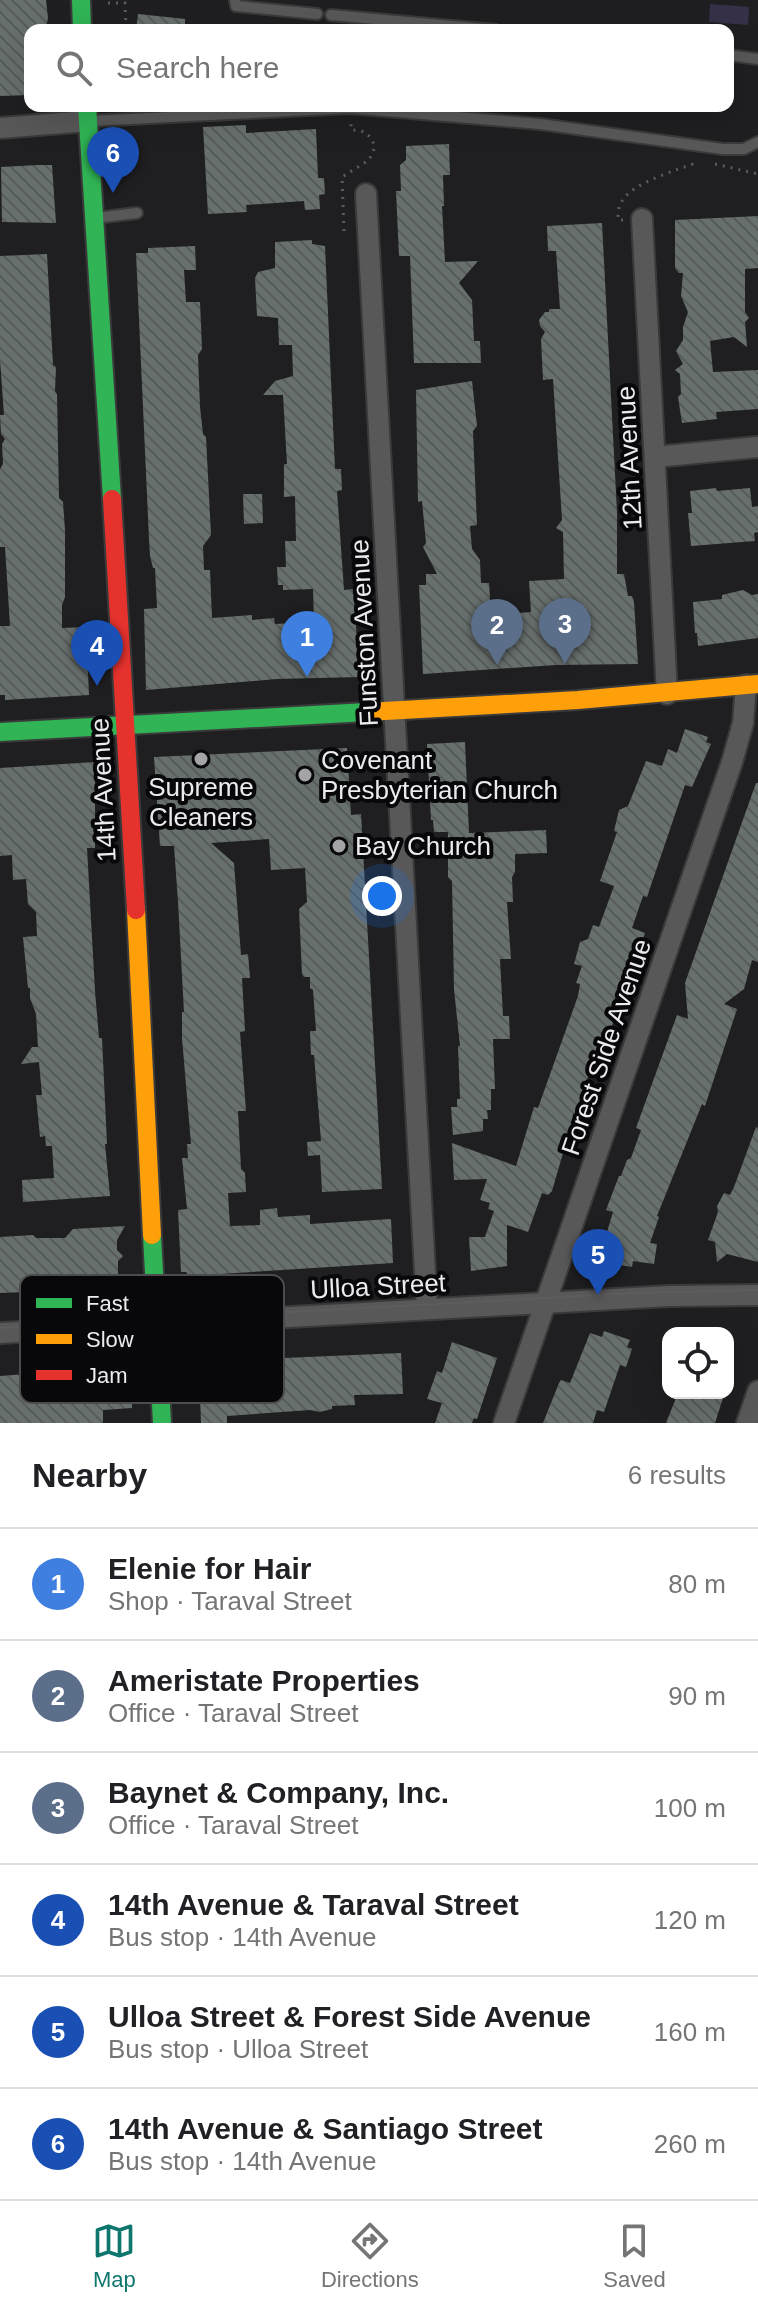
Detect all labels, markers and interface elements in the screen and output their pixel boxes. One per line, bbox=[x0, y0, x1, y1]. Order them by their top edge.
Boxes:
search box bbox=[24, 24, 734, 112]
icon: search bbox=[52, 46, 96, 90]
text: Search here bbox=[116, 51, 279, 84]
pin: 6 bbox=[87, 127, 139, 193]
street label: 12th Avenue bbox=[610, 385, 648, 531]
street label: Funston Avenue bbox=[344, 539, 384, 727]
pin: 3 bbox=[539, 598, 591, 664]
pin: 2 bbox=[471, 599, 523, 665]
pin: 1 bbox=[281, 611, 333, 677]
pin: 4 bbox=[71, 620, 123, 686]
street label: 14th Avenue bbox=[84, 717, 122, 863]
place label: Covenant Presbyterian Church bbox=[321, 745, 558, 805]
marker: Supreme Cleaners bbox=[192, 750, 210, 768]
marker: Covenant Presbyterian Church bbox=[296, 766, 314, 784]
place label: Supreme Cleaners bbox=[148, 772, 254, 832]
place label: Bay Church bbox=[355, 831, 491, 861]
marker: Bay Church bbox=[330, 837, 348, 855]
your location bbox=[362, 876, 402, 916]
street label: Forest Side Avenue bbox=[555, 935, 657, 1159]
pin: 5 bbox=[572, 1229, 624, 1295]
street label: Ulloa Street bbox=[309, 1267, 447, 1305]
legend bbox=[20, 1275, 284, 1403]
text: Fast bbox=[86, 1291, 129, 1316]
text: Slow bbox=[86, 1327, 134, 1352]
map controls bbox=[662, 1327, 734, 1399]
button: locate bbox=[662, 1327, 734, 1399]
text: Jam bbox=[86, 1363, 128, 1388]
text: Nearby bbox=[32, 1456, 147, 1494]
text: 6 results bbox=[628, 1460, 726, 1490]
text: Elenie for Hair bbox=[108, 1552, 311, 1585]
text: 1 bbox=[51, 1569, 65, 1599]
text: 80 m bbox=[668, 1569, 726, 1599]
text: Shop · Taraval Street bbox=[108, 1586, 352, 1616]
text: Ameristate Properties bbox=[108, 1664, 420, 1697]
text: 2 bbox=[51, 1681, 65, 1711]
text: 90 m bbox=[668, 1681, 726, 1711]
text: Office · Taraval Street bbox=[108, 1698, 358, 1728]
text: Baynet & Company, Inc. bbox=[108, 1776, 449, 1809]
text: 3 bbox=[51, 1793, 65, 1823]
text: 100 m bbox=[654, 1793, 726, 1823]
text: Office · Taraval Street bbox=[108, 1810, 358, 1840]
text: 14th Avenue & Taraval Street bbox=[108, 1888, 519, 1921]
text: 4 bbox=[51, 1905, 65, 1935]
text: 120 m bbox=[654, 1905, 726, 1935]
text: Bus stop · 14th Avenue bbox=[108, 1922, 376, 1952]
text: Ulloa Street & Forest Side Avenue bbox=[108, 2000, 591, 2033]
text: 5 bbox=[51, 2017, 65, 2047]
text: 160 m bbox=[654, 2017, 726, 2047]
text: Bus stop · Ulloa Street bbox=[108, 2034, 368, 2064]
text: 14th Avenue & Santiago Street bbox=[108, 2112, 543, 2145]
text: 6 bbox=[51, 2129, 65, 2159]
text: 260 m bbox=[654, 2129, 726, 2159]
text: Bus stop · 14th Avenue bbox=[108, 2146, 376, 2176]
tab: Map bbox=[92, 2219, 136, 2293]
tab: Directions bbox=[321, 2219, 419, 2293]
tab: Saved bbox=[603, 2219, 666, 2293]

